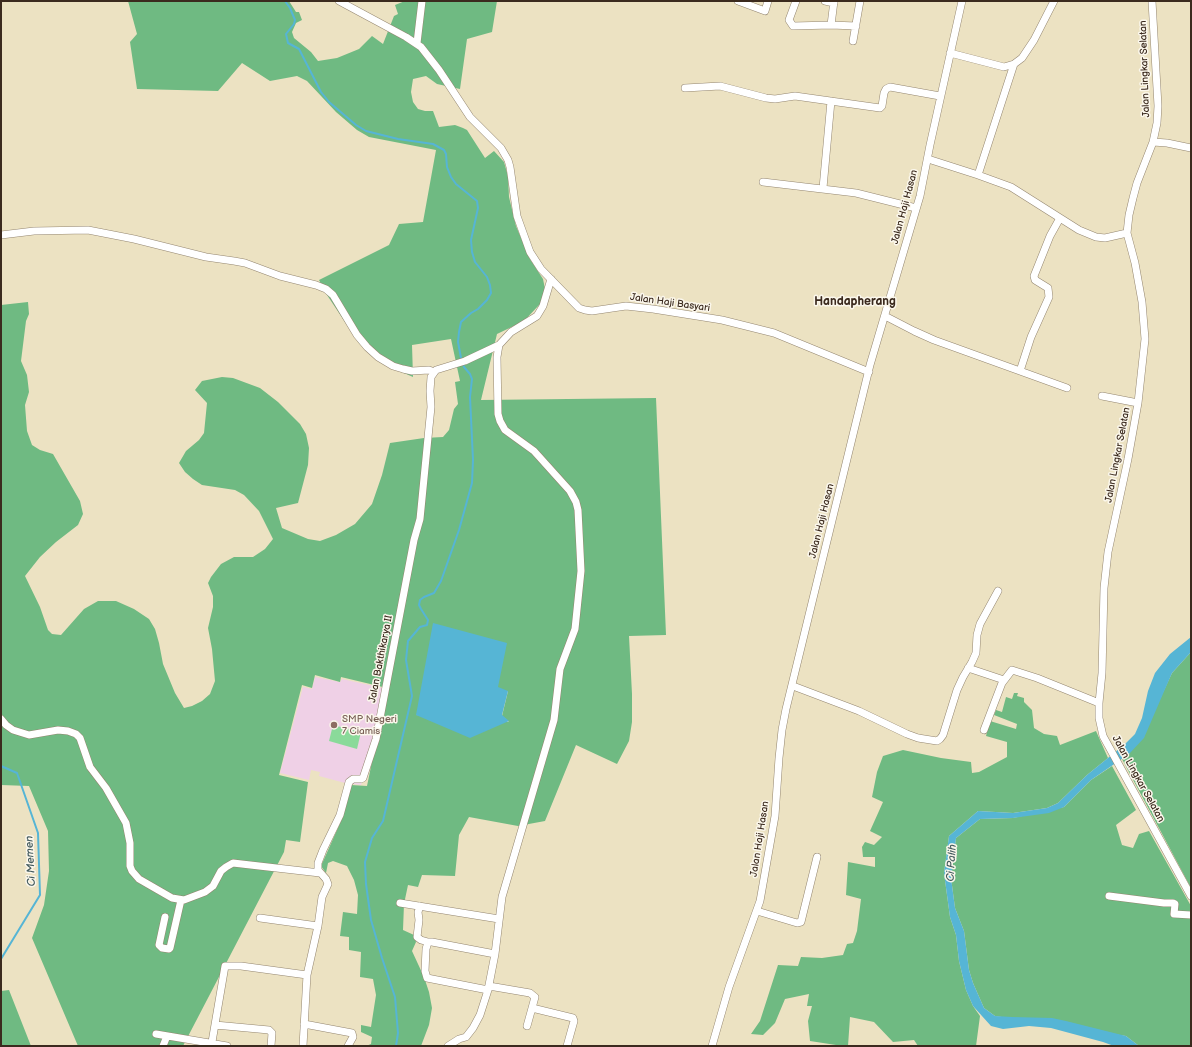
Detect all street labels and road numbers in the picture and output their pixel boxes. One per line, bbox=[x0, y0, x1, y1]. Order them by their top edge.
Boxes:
street label: Jalan Lingkar Selatan bbox=[1137, 20, 1153, 118]
street label: Jalan Haji Hasan bbox=[889, 169, 921, 245]
street label: Jalan Haji Basyari bbox=[629, 291, 711, 315]
street label: Jalan Lingkar Selatan bbox=[1103, 406, 1133, 504]
street label: Jalan Haji Hasan bbox=[807, 482, 837, 560]
street label: Jalan Bakthikarya II bbox=[367, 614, 395, 704]
street label: Jalan Lingkar Selatan bbox=[1109, 734, 1167, 824]
street label: Jalan Haji Hasan bbox=[748, 800, 772, 878]

